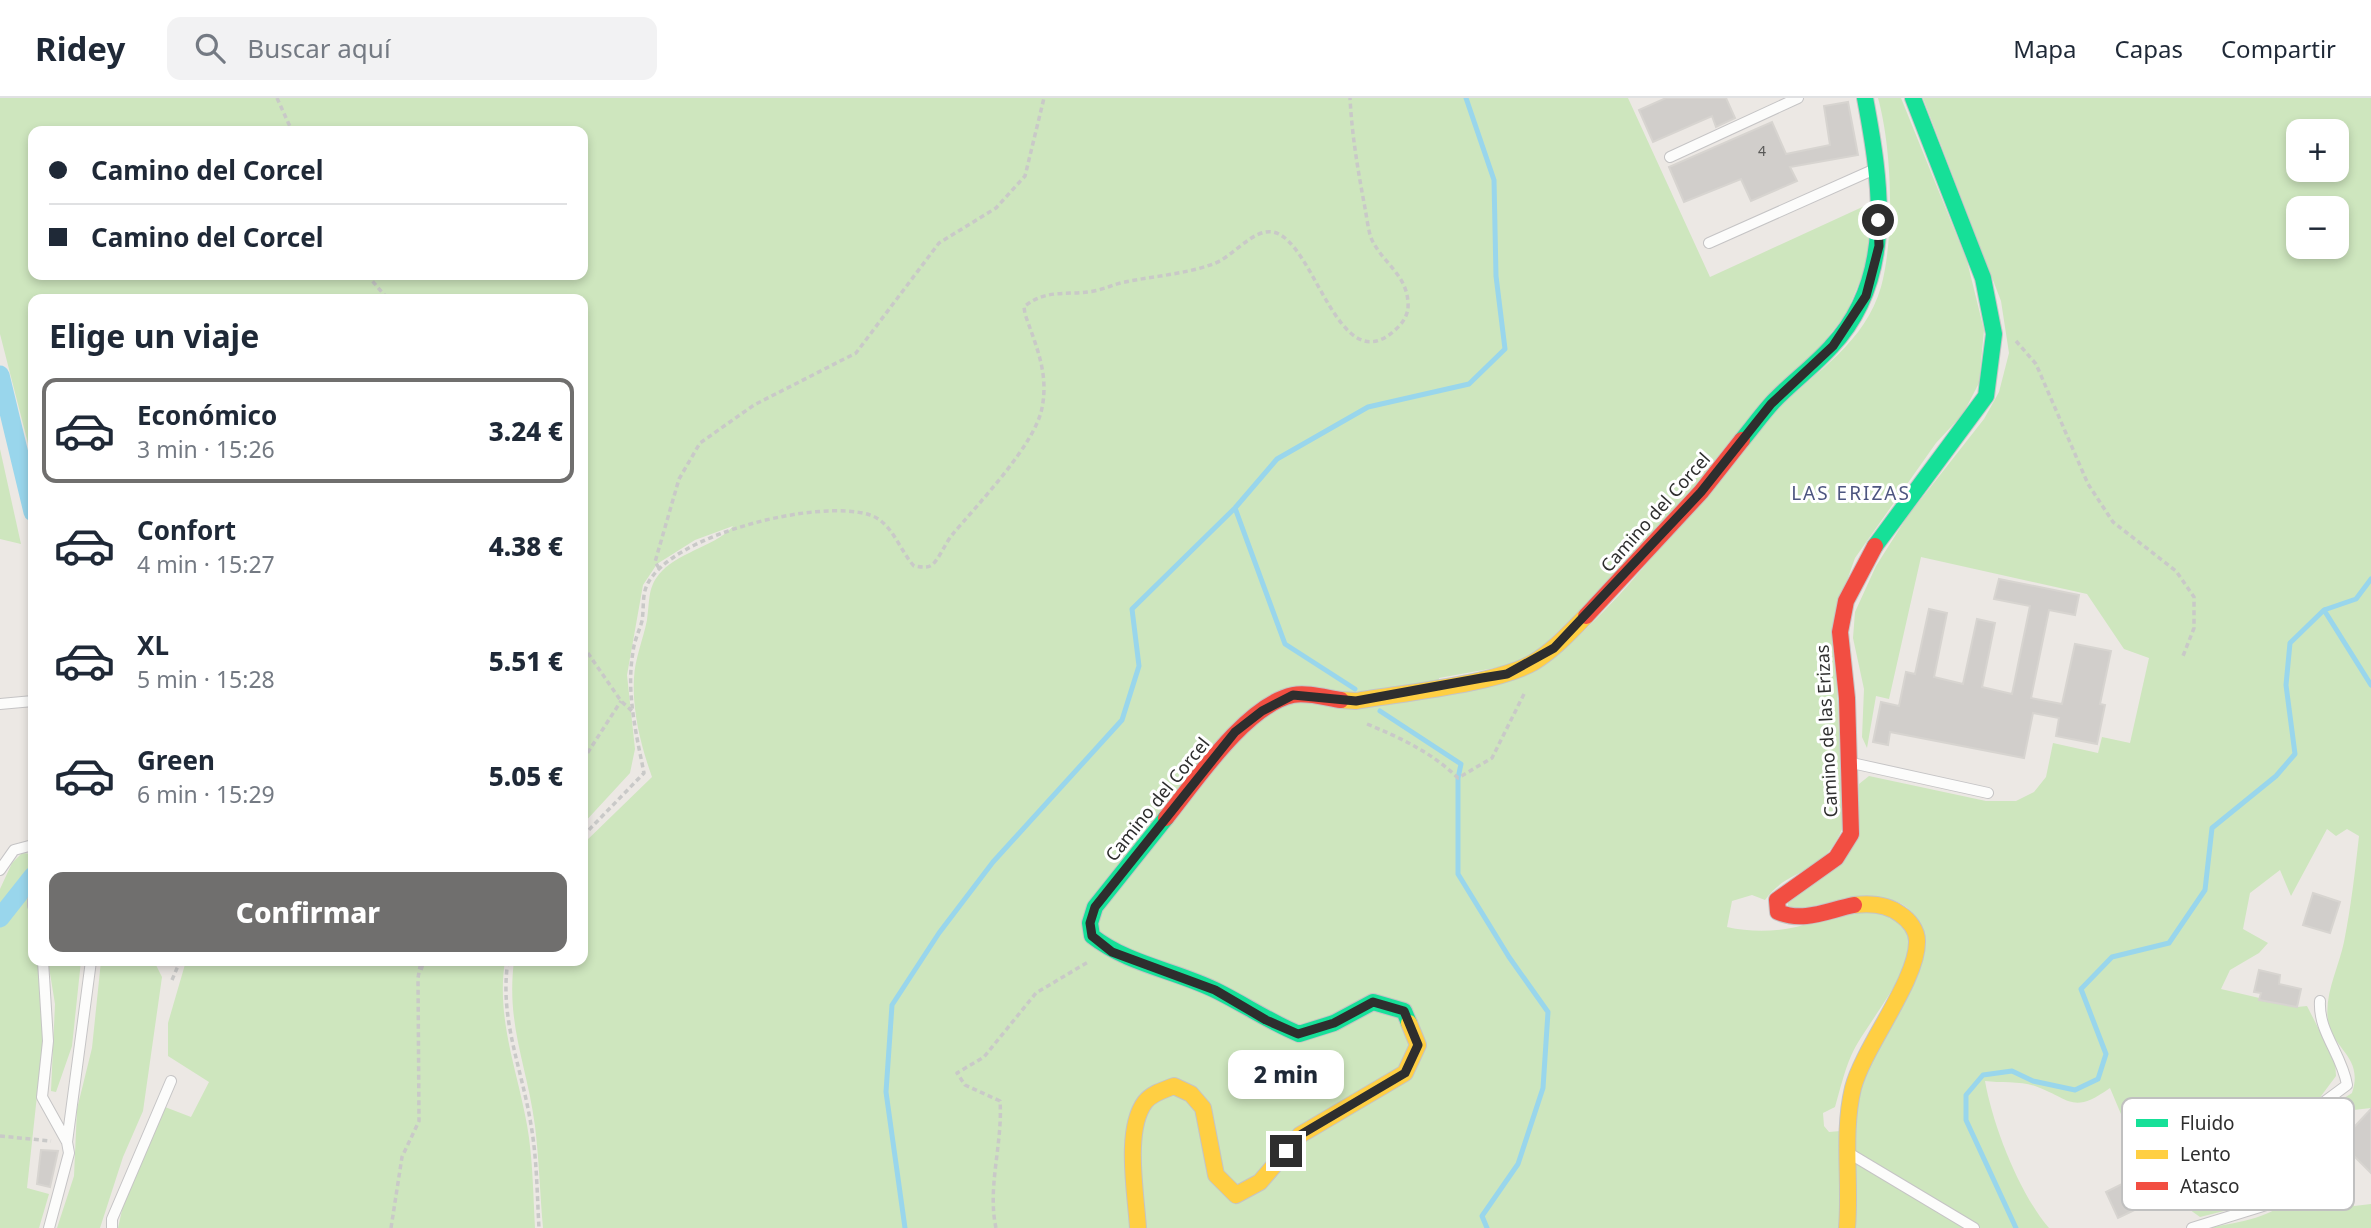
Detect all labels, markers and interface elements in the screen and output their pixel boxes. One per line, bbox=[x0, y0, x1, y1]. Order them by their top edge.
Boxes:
search box bbox=[167, 17, 657, 80]
text: Ridey bbox=[35, 26, 125, 71]
icon: search bbox=[191, 29, 229, 67]
text: Buscar aquí bbox=[247, 30, 391, 66]
text: Mapa bbox=[2013, 32, 2077, 65]
text: Capas bbox=[2115, 32, 2183, 65]
text: Compartir bbox=[2221, 32, 2336, 65]
map controls bbox=[2286, 119, 2349, 259]
button: + bbox=[2286, 119, 2349, 182]
house number: 4 bbox=[1758, 141, 1766, 160]
text: Camino del Corcel bbox=[91, 152, 324, 188]
button: − bbox=[2286, 196, 2349, 259]
route start bbox=[1862, 204, 1894, 236]
text: Camino del Corcel bbox=[91, 219, 324, 255]
text: Elige un viaje bbox=[49, 314, 259, 357]
text: Económico bbox=[137, 397, 277, 433]
icon: car bbox=[53, 399, 116, 462]
text: 3.24 € bbox=[489, 413, 563, 449]
text: 3 min · 15:26 bbox=[137, 433, 275, 465]
street label: Camino del Corcel bbox=[1595, 447, 1715, 577]
district label: LAS ERIZAS bbox=[1791, 480, 1911, 506]
text: Confort bbox=[137, 512, 236, 548]
icon: car bbox=[53, 514, 116, 577]
text: 4.38 € bbox=[489, 528, 563, 564]
text: 4 min · 15:27 bbox=[137, 548, 275, 580]
text: XL bbox=[137, 627, 169, 663]
icon: car bbox=[53, 629, 116, 692]
text: 5.51 € bbox=[489, 643, 563, 679]
street label: Camino de las Erizas bbox=[1809, 644, 1843, 818]
text: 5 min · 15:28 bbox=[137, 663, 275, 695]
street label: Camino del Corcel bbox=[1100, 732, 1214, 866]
text: Green bbox=[137, 742, 215, 778]
icon: car bbox=[53, 744, 116, 807]
text: 5.05 € bbox=[489, 758, 563, 794]
text: 6 min · 15:29 bbox=[137, 778, 275, 810]
button: Confirmar bbox=[49, 872, 567, 952]
callout: 2 min bbox=[1228, 1049, 1344, 1098]
text: 2 min bbox=[1254, 1058, 1318, 1090]
legend bbox=[2122, 1098, 2354, 1210]
text: Fluido bbox=[2180, 1110, 2235, 1136]
route end bbox=[1270, 1135, 1302, 1167]
text: Lento bbox=[2180, 1141, 2231, 1167]
text: Atasco bbox=[2180, 1173, 2239, 1199]

